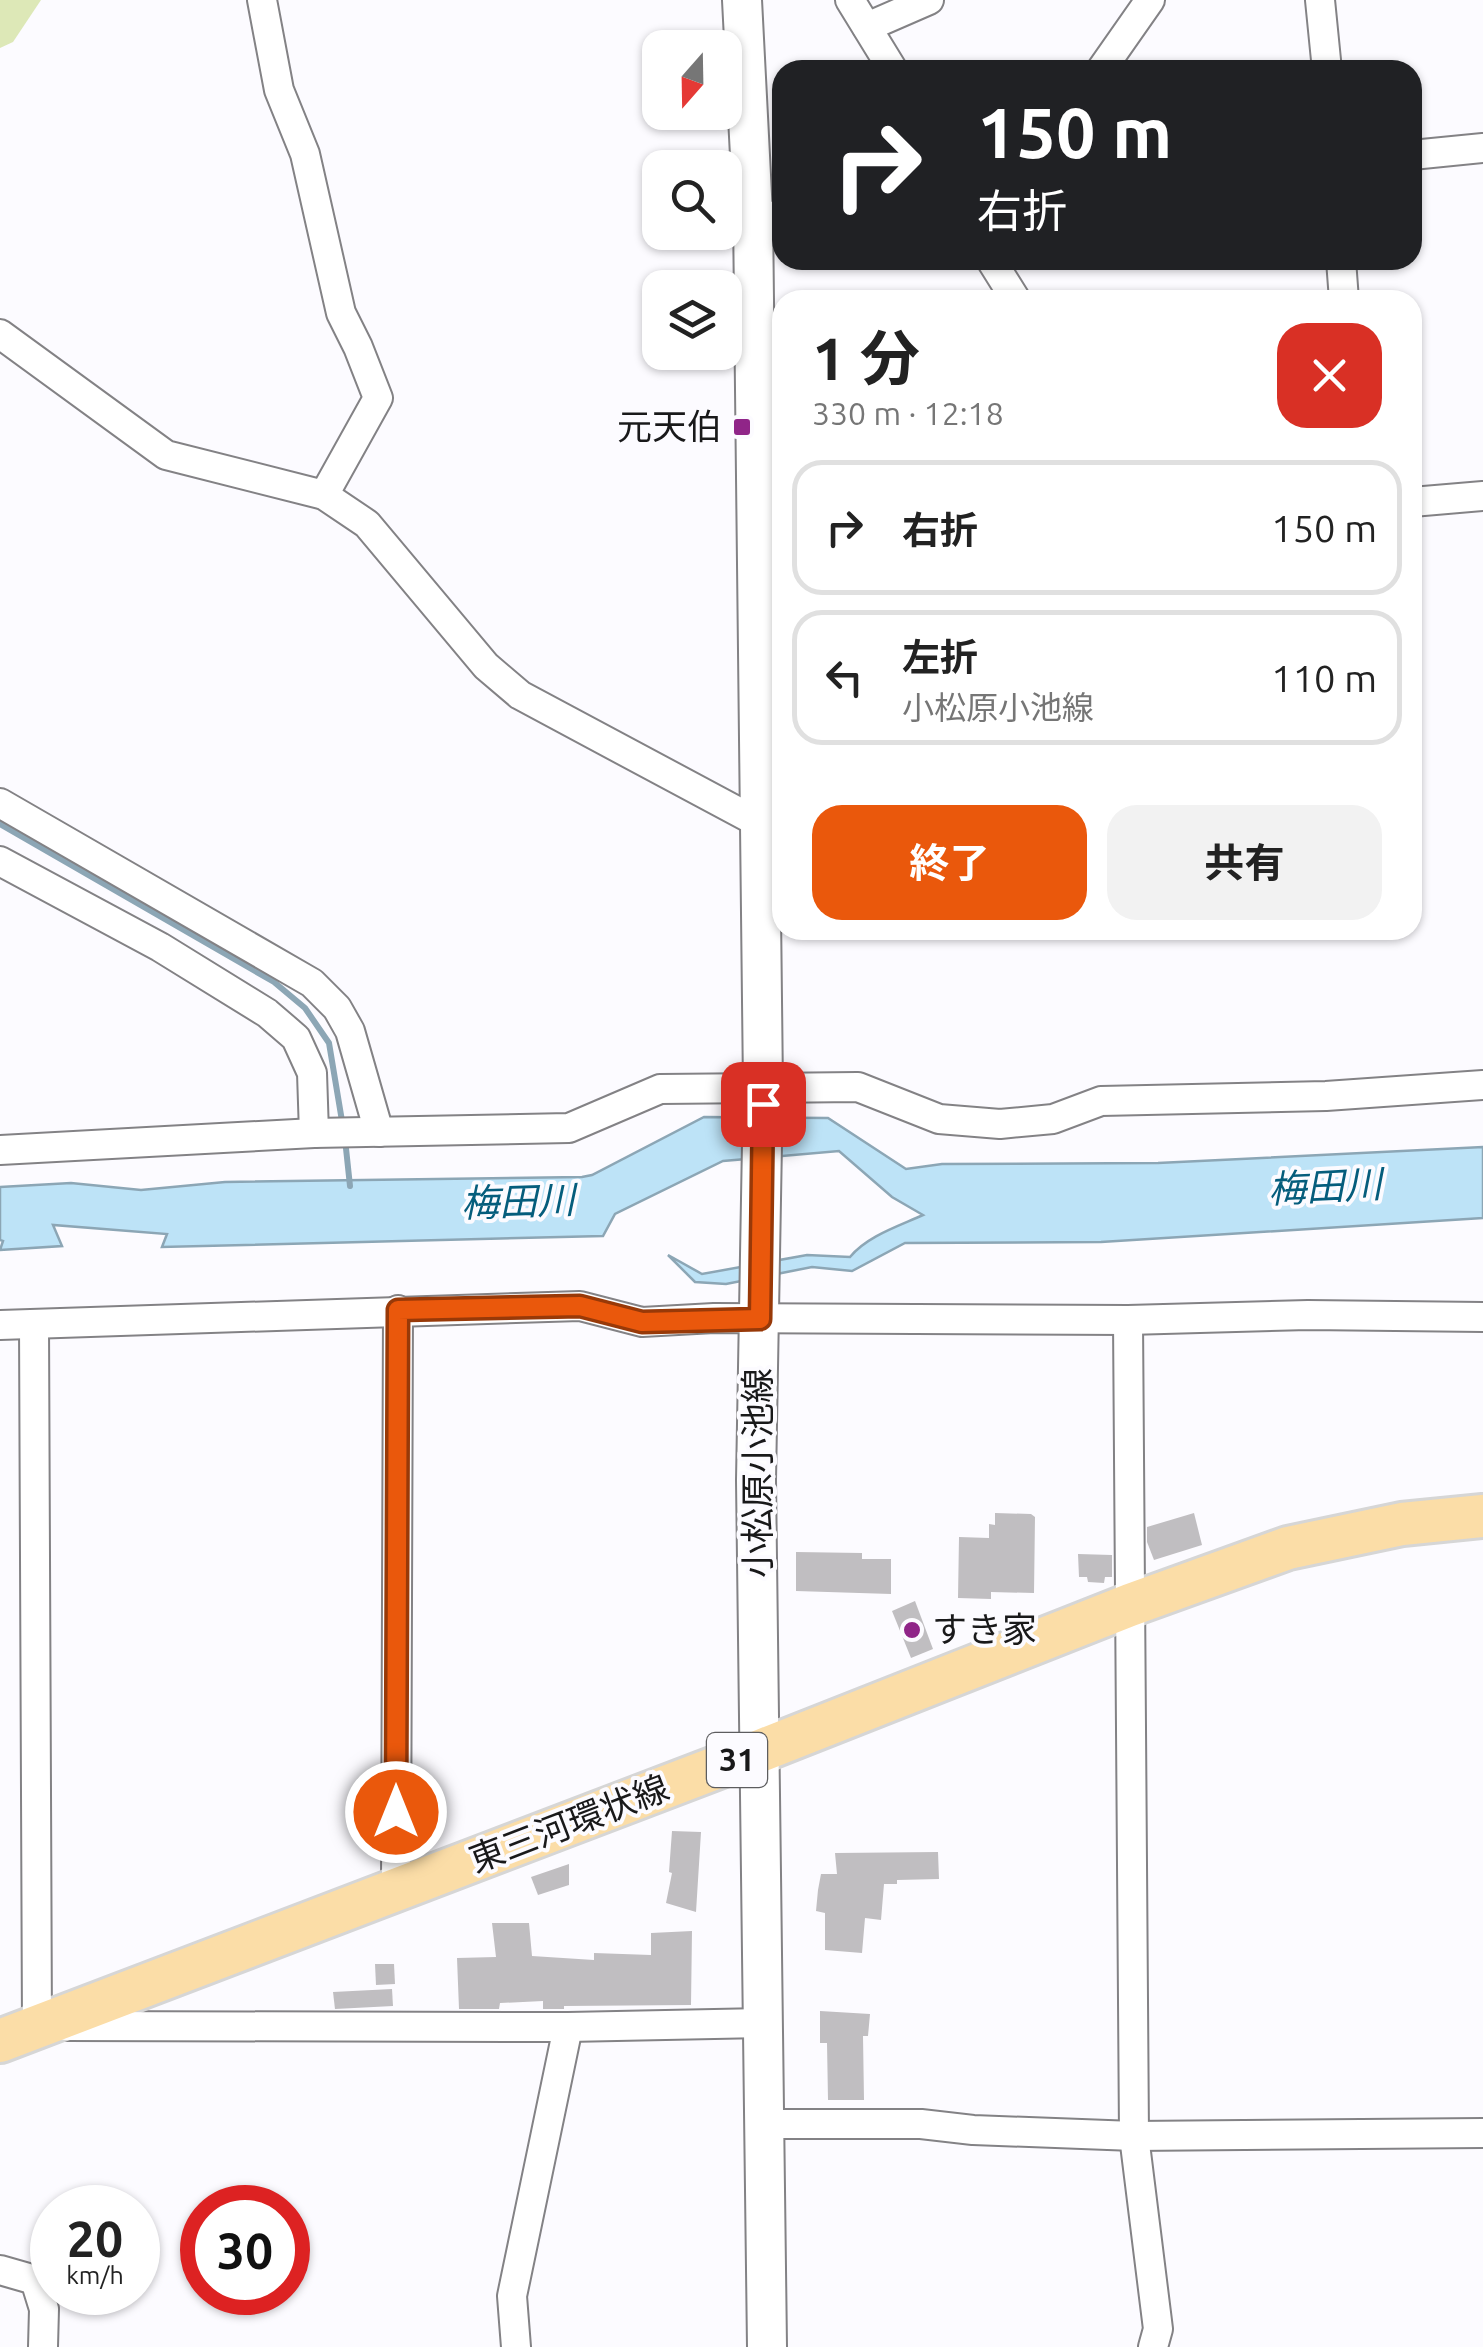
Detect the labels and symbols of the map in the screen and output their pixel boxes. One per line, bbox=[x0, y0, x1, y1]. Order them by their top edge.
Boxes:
north arrow bbox=[642, 30, 742, 130]
place label: 元天伯 bbox=[617, 406, 722, 446]
marker: 元天伯 bbox=[731, 416, 753, 438]
pin bbox=[721, 1062, 806, 1147]
water label: 梅田川 bbox=[1267, 1162, 1387, 1210]
water label: 梅田川 bbox=[460, 1178, 580, 1224]
street label: 小松原小池線 bbox=[737, 1368, 777, 1578]
place label: すき家 bbox=[932, 1609, 1037, 1649]
marker: すき家 bbox=[901, 1619, 923, 1641]
road number: 31 bbox=[707, 1733, 767, 1787]
position arrow bbox=[344, 1760, 448, 1864]
street label: 東三河環状線 bbox=[463, 1767, 674, 1879]
speed limit sign: 30 bbox=[180, 2185, 310, 2315]

